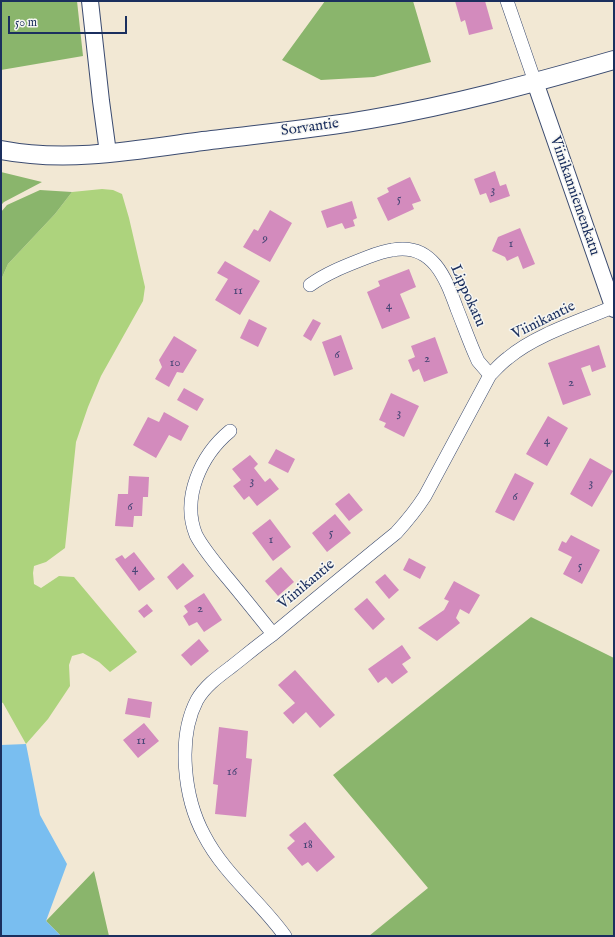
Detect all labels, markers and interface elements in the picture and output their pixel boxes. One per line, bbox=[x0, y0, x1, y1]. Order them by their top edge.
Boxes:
scale bar bbox=[10, 8, 129, 34]
text: 50 m bbox=[15, 15, 37, 30]
street label: Sorvantie bbox=[280, 115, 340, 141]
street label: Viinikanniemenkatu bbox=[545, 134, 603, 258]
house number: 3 bbox=[491, 182, 495, 198]
house number: 5 bbox=[397, 191, 401, 207]
house number: 9 bbox=[262, 231, 268, 247]
house number: 1 bbox=[509, 236, 513, 252]
street label: Lippokatu bbox=[445, 262, 489, 330]
house number: 11 bbox=[233, 283, 243, 299]
house number: 4 bbox=[386, 298, 392, 314]
street label: Viinikantie bbox=[509, 298, 579, 344]
house number: 6 bbox=[334, 347, 340, 363]
house number: 2 bbox=[424, 351, 430, 367]
house number: 10 bbox=[169, 355, 181, 371]
house number: 2 bbox=[568, 375, 574, 391]
house number: 3 bbox=[397, 405, 401, 421]
house number: 4 bbox=[544, 433, 550, 449]
house number: 3 bbox=[250, 473, 254, 489]
house number: 3 bbox=[589, 475, 593, 491]
house number: 6 bbox=[512, 489, 518, 505]
house number: 6 bbox=[127, 499, 133, 515]
house number: 5 bbox=[329, 525, 333, 541]
house number: 1 bbox=[269, 532, 273, 548]
street label: Viinikantie bbox=[275, 556, 339, 614]
house number: 5 bbox=[578, 558, 582, 574]
house number: 4 bbox=[132, 561, 138, 577]
house number: 2 bbox=[197, 601, 203, 617]
house number: 11 bbox=[136, 733, 146, 749]
house number: 16 bbox=[227, 764, 237, 780]
house number: 18 bbox=[303, 837, 313, 853]

